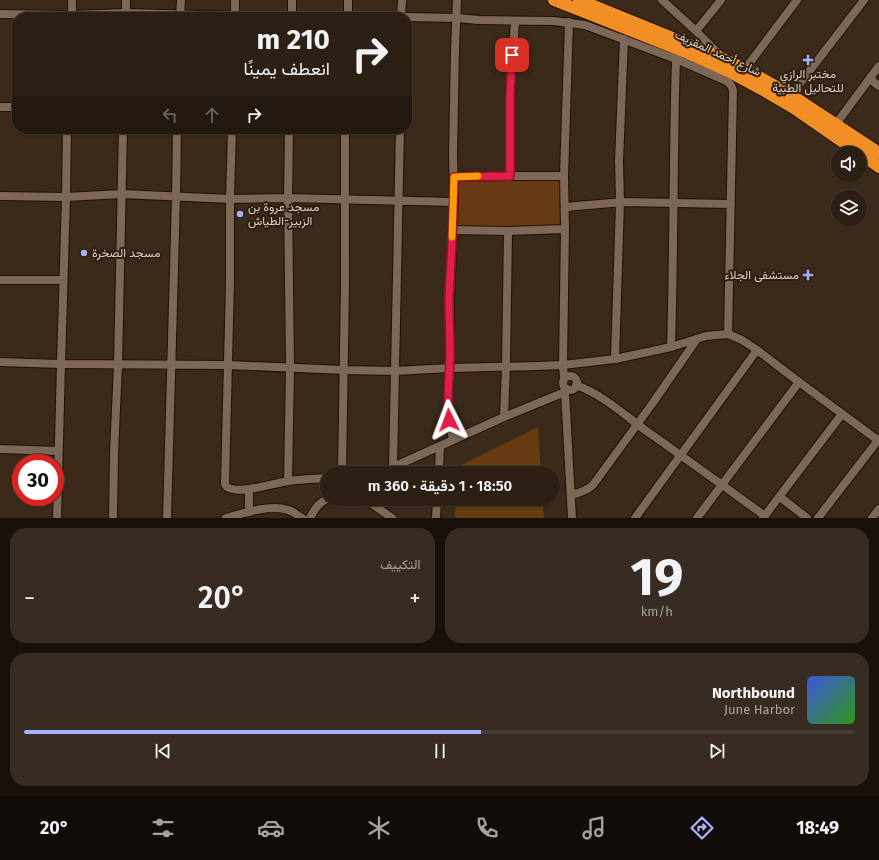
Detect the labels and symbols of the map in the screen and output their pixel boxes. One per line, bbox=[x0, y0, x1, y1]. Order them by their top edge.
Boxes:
street label: شارع أحمد المقريف bbox=[672, 27, 763, 81]
pin bbox=[495, 38, 529, 72]
marker: مختبر الرازي للتحاليل الطبية bbox=[802, 54, 814, 66]
place label: مختبر الرازي للتحاليل الطبية bbox=[772, 67, 844, 96]
place label: مسجد عروة بن الزبير-الطياش bbox=[248, 200, 319, 229]
marker: مسجد عروة بن الزبير-الطياش bbox=[235, 209, 245, 219]
place label: مسجد الصخرة bbox=[92, 246, 160, 261]
marker: مسجد الصخرة bbox=[79, 248, 89, 258]
place label: مستشفى الجلاء bbox=[725, 268, 799, 283]
marker: مستشفى الجلاء bbox=[802, 269, 814, 281]
position arrow bbox=[428, 399, 470, 441]
speed limit sign: 30 bbox=[12, 454, 64, 506]

